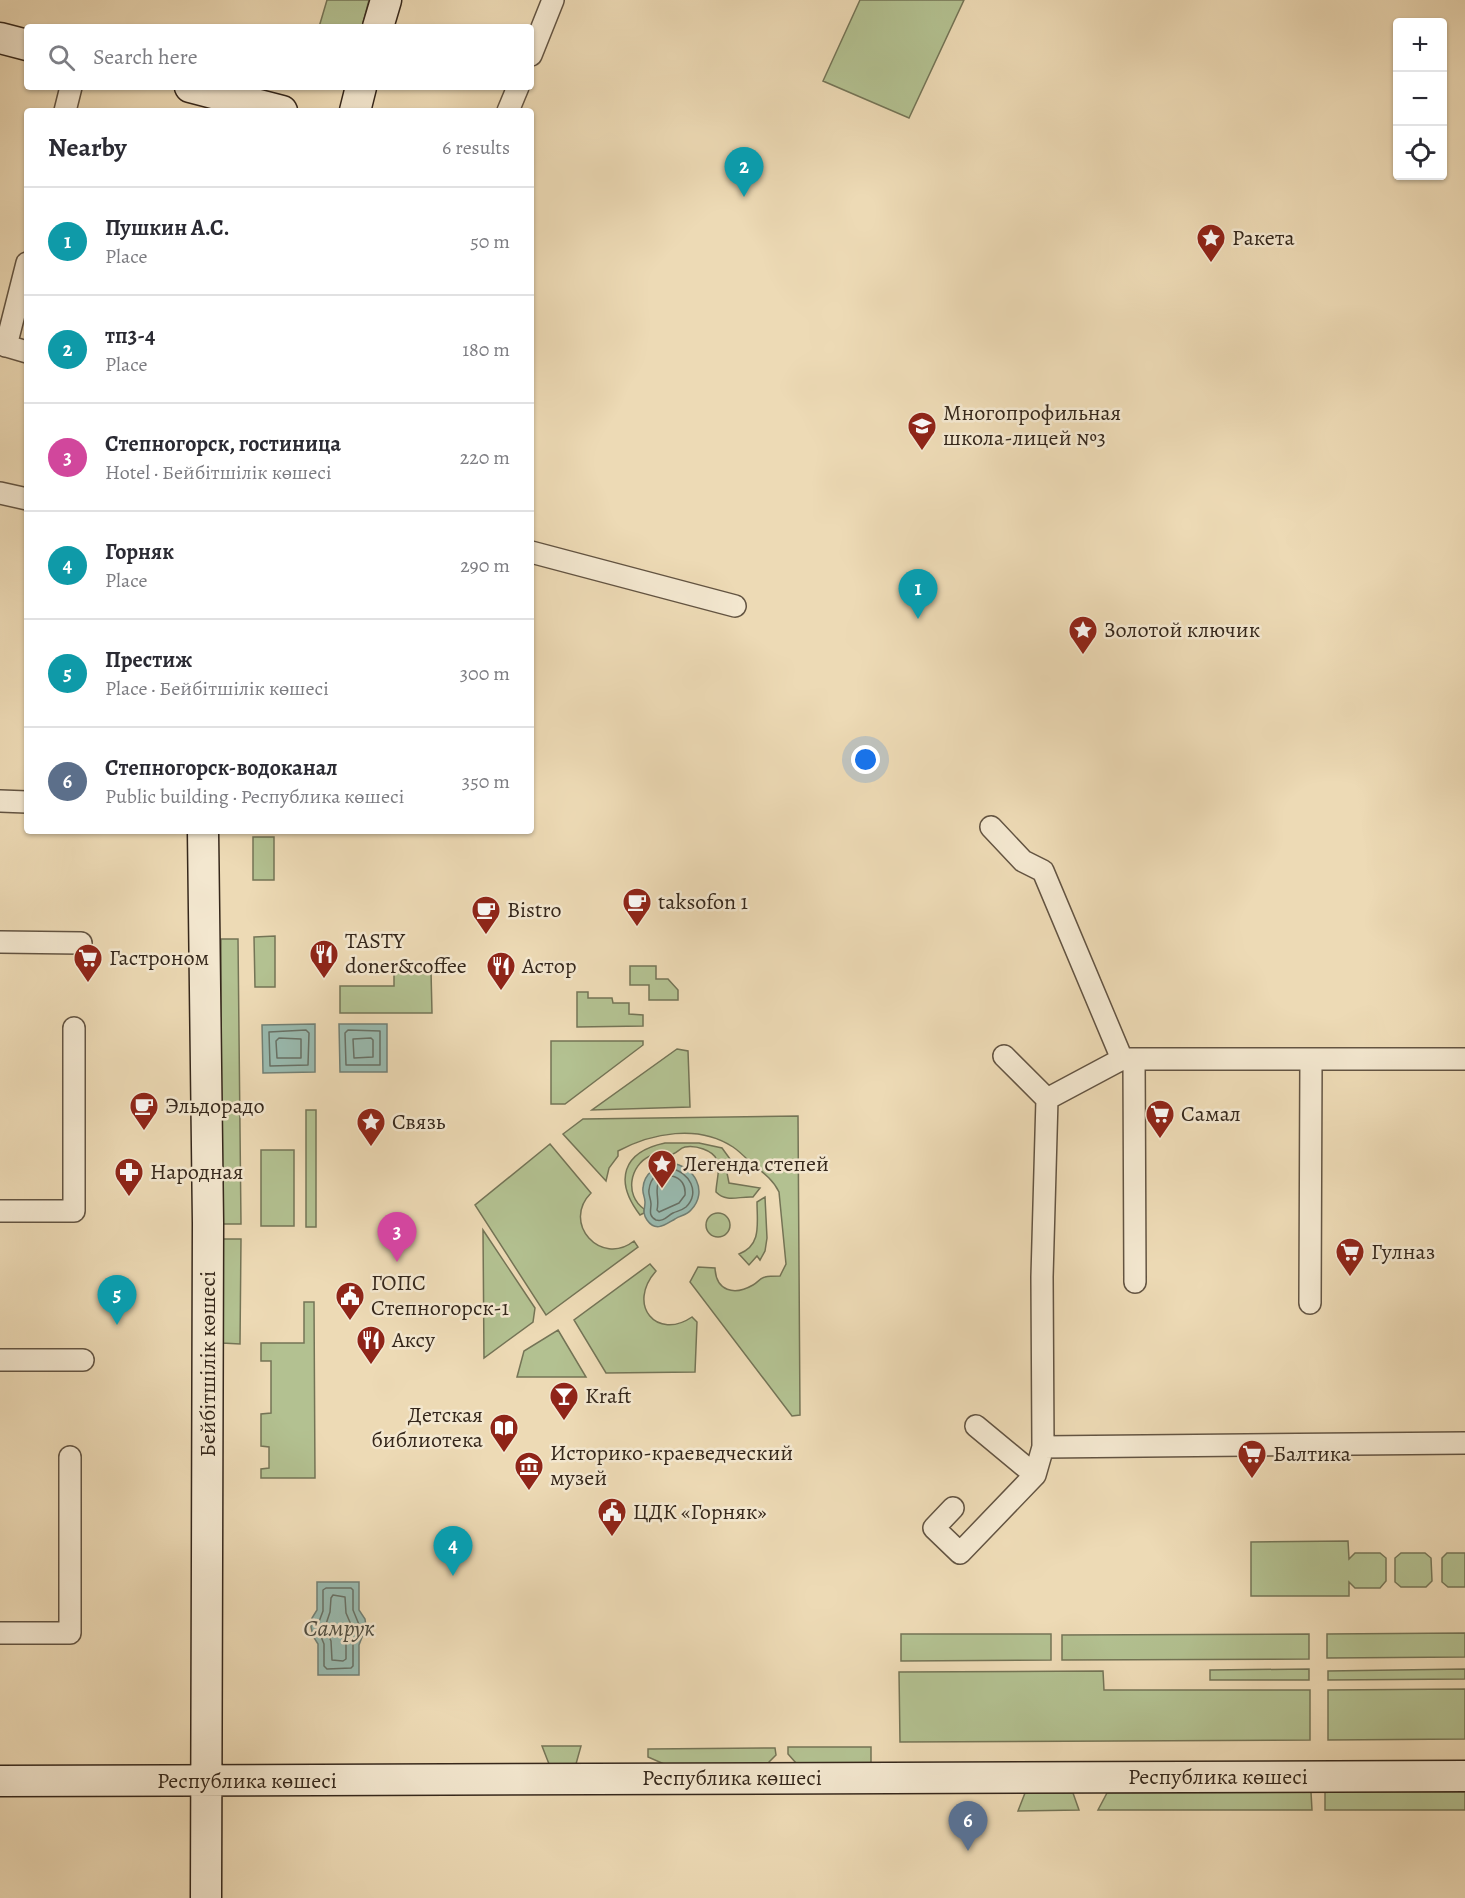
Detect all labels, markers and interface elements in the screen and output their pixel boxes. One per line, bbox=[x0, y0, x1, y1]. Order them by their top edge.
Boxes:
map controls bbox=[1393, 18, 1447, 180]
button: + bbox=[1393, 18, 1447, 72]
search box bbox=[24, 24, 534, 90]
icon: search bbox=[45, 41, 78, 74]
text: Search here bbox=[93, 42, 198, 72]
button: − bbox=[1393, 72, 1447, 126]
button: locate bbox=[1393, 126, 1447, 180]
text: Nearby bbox=[48, 130, 127, 165]
text: 6 results bbox=[442, 134, 510, 161]
pin: 2 bbox=[724, 148, 764, 197]
text: Пушкин А.С. bbox=[105, 213, 230, 243]
place icon: Ракета bbox=[1195, 222, 1227, 264]
place label: Ракета bbox=[1232, 223, 1296, 253]
text: 1 bbox=[64, 228, 71, 255]
text: 50 m bbox=[470, 228, 510, 255]
text: Place bbox=[105, 243, 147, 270]
text: тп3-4 bbox=[105, 321, 155, 351]
text: 2 bbox=[63, 336, 72, 363]
text: 180 m bbox=[462, 336, 510, 363]
text: Place bbox=[105, 351, 147, 378]
place label: Многопрофильная школа-лицей №3 bbox=[943, 398, 1121, 453]
school or university icon: Многопрофильная школа-лицей №3 bbox=[906, 410, 938, 452]
text: Степногорск, гостиница bbox=[105, 429, 341, 459]
text: 3 bbox=[63, 444, 72, 471]
text: 220 m bbox=[460, 444, 510, 471]
text: Hotel · Бейбітшілік көшесі bbox=[105, 459, 332, 486]
text: Горняк bbox=[105, 537, 174, 567]
text: 4 bbox=[63, 552, 72, 579]
text: 290 m bbox=[460, 552, 510, 579]
text: Place bbox=[105, 567, 147, 594]
pin: 1 bbox=[898, 570, 938, 619]
place icon: Золотой ключик bbox=[1067, 614, 1099, 656]
place label: Золотой ключик bbox=[1104, 615, 1260, 645]
text: Престиж bbox=[105, 645, 192, 675]
text: 5 bbox=[63, 660, 72, 687]
text: 300 m bbox=[460, 660, 510, 687]
text: Place · Бейбітшілік көшесі bbox=[105, 675, 329, 702]
your location bbox=[851, 745, 880, 774]
text: Степногорск-водоканал bbox=[105, 753, 338, 783]
text: 6 bbox=[63, 768, 72, 795]
text: 350 m bbox=[462, 768, 510, 795]
text: Public building · Республика көшесі bbox=[105, 783, 404, 810]
cafe icon: taksofon 1 bbox=[621, 886, 653, 928]
place label: taksofon 1 bbox=[658, 887, 748, 917]
cafe icon: Bistro bbox=[470, 894, 502, 936]
place label: Bistro bbox=[507, 895, 561, 925]
place label: TASTY doner&coffee bbox=[345, 926, 467, 981]
restaurant icon: TASTY doner&coffee bbox=[308, 938, 340, 980]
supermarket icon: Гастроном bbox=[72, 942, 104, 984]
place label: Гастроном bbox=[109, 943, 209, 973]
restaurant icon: Астор bbox=[485, 950, 517, 992]
place label: Астор bbox=[521, 951, 577, 981]
cafe icon: Эльдорадо bbox=[128, 1090, 160, 1132]
place label: Эльдорадо bbox=[165, 1091, 265, 1121]
supermarket icon: Самал bbox=[1144, 1098, 1176, 1140]
place label: Самал bbox=[1181, 1099, 1241, 1129]
place icon: Связь bbox=[355, 1106, 387, 1148]
place label: Связь bbox=[392, 1107, 446, 1137]
place icon: Легенда степей bbox=[646, 1148, 678, 1190]
place label: Легенда степей bbox=[683, 1149, 829, 1179]
pharmacy icon: Народная bbox=[113, 1156, 145, 1198]
place label: Народная bbox=[150, 1157, 243, 1187]
pin: 3 bbox=[378, 1212, 416, 1262]
supermarket icon: Гулназ bbox=[1334, 1236, 1366, 1278]
place label: Гулназ bbox=[1371, 1237, 1435, 1267]
place label: ГОПС Степногорск-1 bbox=[371, 1268, 509, 1323]
street label: Бейбітшілік көшесі bbox=[193, 1271, 223, 1457]
pin: 5 bbox=[98, 1276, 136, 1325]
public building icon: ГОПС Степногорск-1 bbox=[334, 1280, 366, 1322]
restaurant icon: Аксу bbox=[355, 1324, 387, 1366]
place label: Аксу bbox=[391, 1325, 436, 1355]
bar icon: Kraft bbox=[548, 1380, 580, 1422]
place label: Kraft bbox=[585, 1381, 632, 1411]
place label: Детская библиотека bbox=[371, 1400, 484, 1455]
library icon: Детская библиотека bbox=[488, 1412, 520, 1454]
place label: Историко-краеведческий музей bbox=[550, 1438, 793, 1493]
supermarket icon: Балтика bbox=[1236, 1438, 1268, 1480]
place label: Балтика bbox=[1273, 1439, 1352, 1469]
museum icon: Историко-краеведческий музей bbox=[513, 1450, 545, 1492]
public building icon: ЦДК «Горняк» bbox=[596, 1496, 628, 1538]
place label: ЦДК «Горняк» bbox=[633, 1497, 767, 1527]
pin: 4 bbox=[434, 1526, 472, 1576]
water label: Самрук bbox=[303, 1612, 375, 1644]
street label: Республика көшесі bbox=[1128, 1762, 1308, 1792]
street label: Республика көшесі bbox=[642, 1763, 822, 1793]
street label: Республика көшесі bbox=[157, 1766, 337, 1796]
pin: 6 bbox=[948, 1802, 988, 1851]

